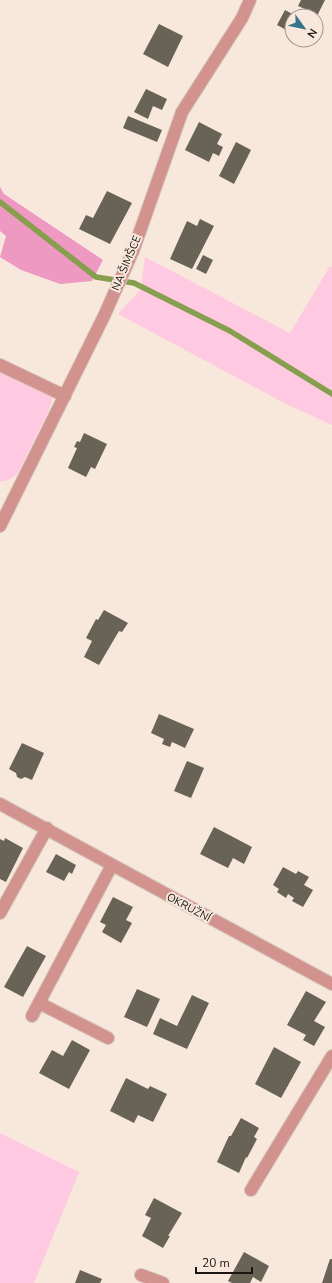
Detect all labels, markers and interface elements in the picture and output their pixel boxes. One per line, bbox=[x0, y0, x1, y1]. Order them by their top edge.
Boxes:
north arrow bbox=[284, 8, 324, 48]
text: N bbox=[303, 26, 320, 41]
street label: NA ŠIMŠCE bbox=[107, 233, 145, 293]
street label: OKRUŽNÍ bbox=[164, 889, 215, 926]
scale bar bbox=[196, 1249, 252, 1275]
text: 20 m bbox=[202, 1255, 230, 1271]

